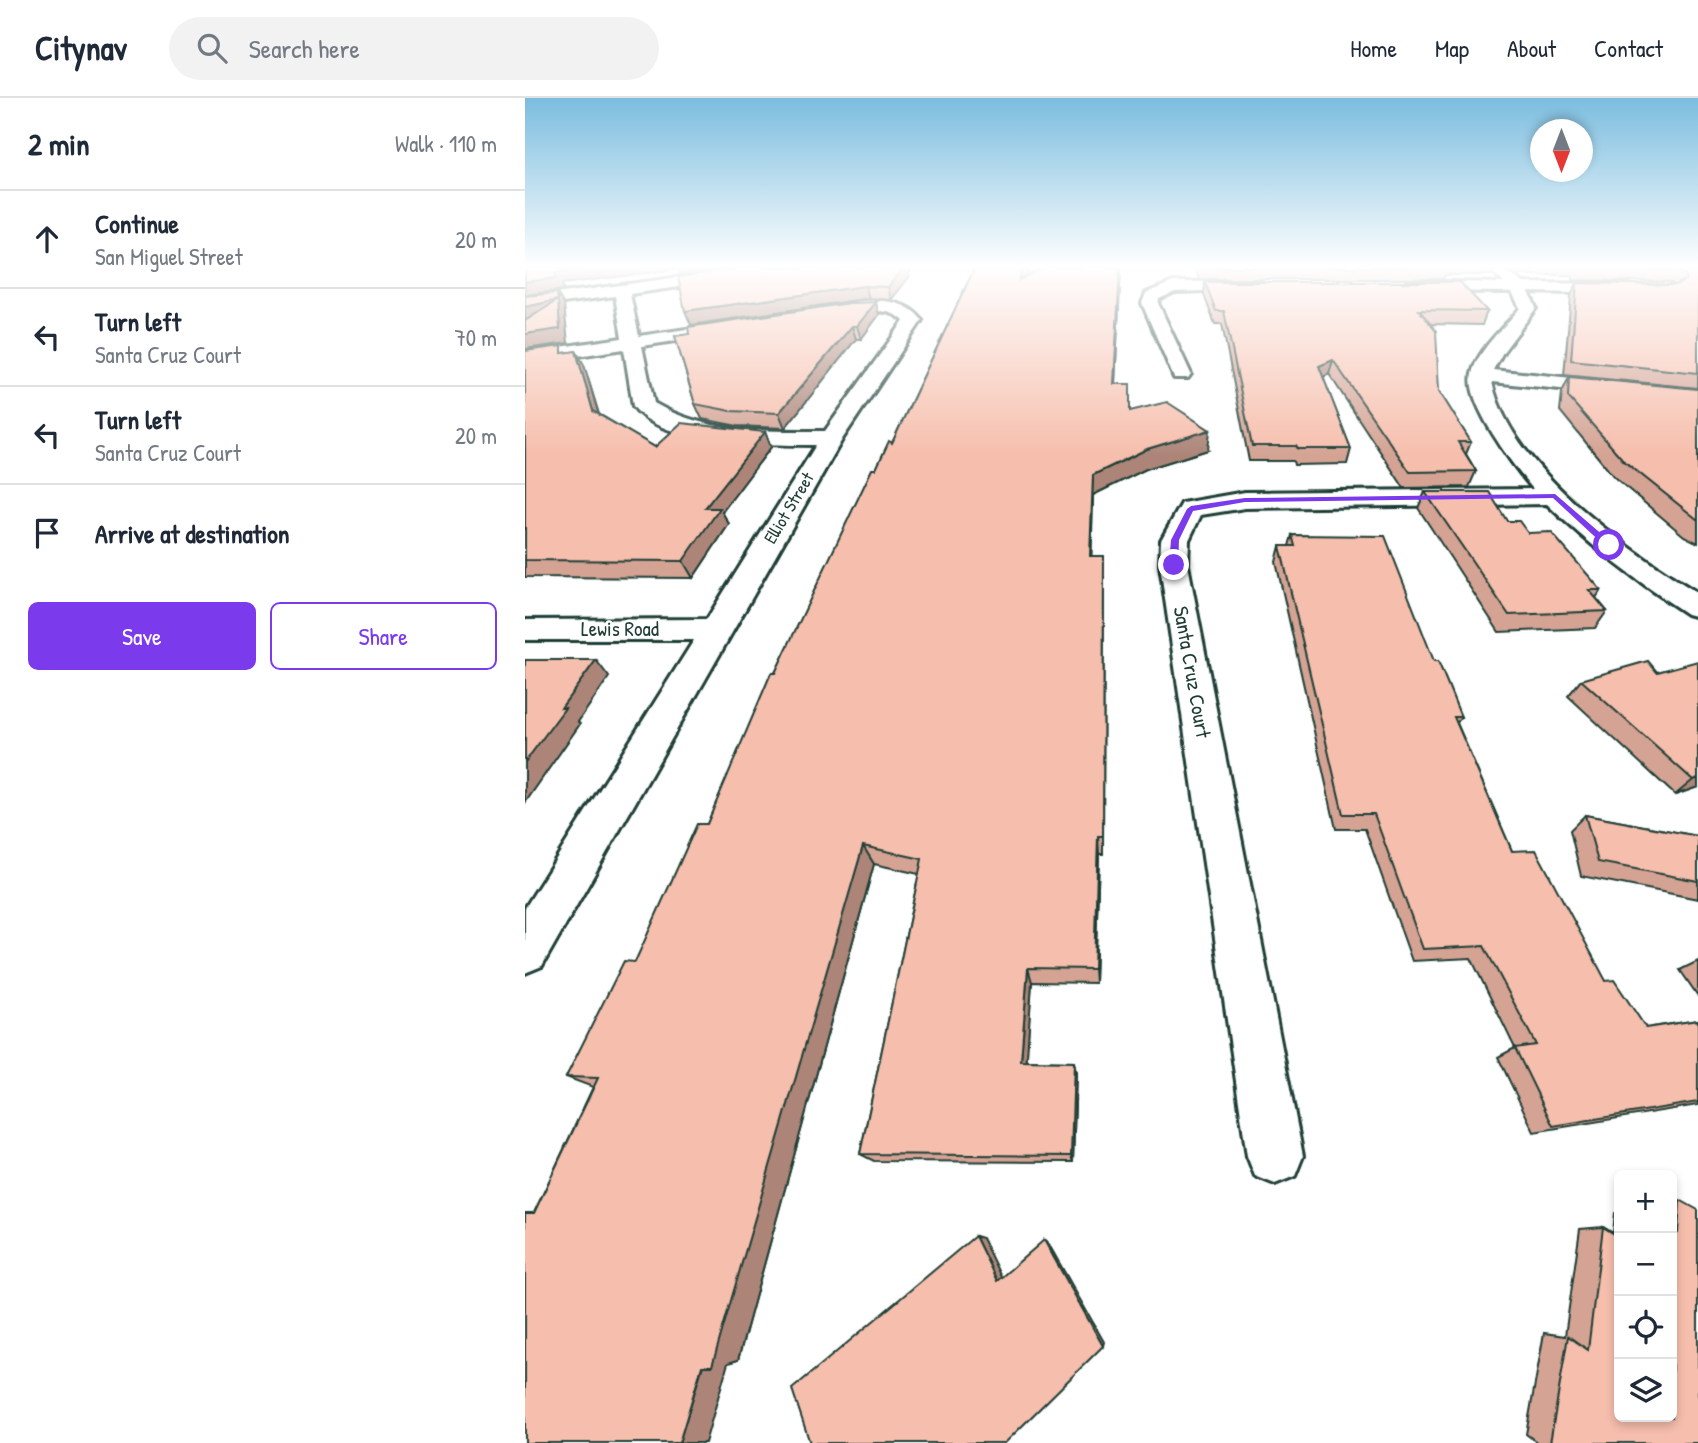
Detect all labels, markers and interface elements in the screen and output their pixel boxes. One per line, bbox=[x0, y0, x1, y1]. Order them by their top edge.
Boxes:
search box bbox=[169, 17, 659, 80]
text: Citynav bbox=[35, 26, 127, 70]
icon: search bbox=[193, 29, 231, 67]
text: Search here bbox=[249, 31, 360, 66]
text: Home bbox=[1350, 32, 1397, 64]
text: Map bbox=[1435, 32, 1469, 64]
text: About bbox=[1507, 32, 1556, 64]
text: Contact bbox=[1594, 32, 1663, 64]
north arrow bbox=[1530, 119, 1593, 182]
text: 2 min bbox=[28, 124, 90, 164]
text: Walk · 110 m bbox=[395, 128, 497, 159]
text: Continue bbox=[95, 206, 179, 241]
icon: ahead bbox=[28, 220, 66, 258]
text: 20 m bbox=[455, 224, 497, 255]
text: San Miguel Street bbox=[95, 241, 243, 272]
text: Turn left bbox=[95, 304, 181, 339]
icon: left bbox=[28, 318, 66, 356]
text: 70 m bbox=[454, 322, 497, 353]
text: Santa Cruz Court bbox=[95, 339, 241, 370]
text: Turn left bbox=[95, 402, 181, 437]
icon: left bbox=[28, 416, 66, 454]
text: 20 m bbox=[455, 420, 497, 451]
text: Santa Cruz Court bbox=[95, 437, 241, 468]
street label: Elliot Street bbox=[757, 467, 820, 548]
icon: arrive bbox=[28, 514, 66, 552]
text: Arrive at destination bbox=[95, 516, 290, 551]
route start bbox=[1593, 529, 1624, 560]
route end bbox=[1158, 549, 1189, 580]
button: Save bbox=[28, 602, 256, 670]
button: Share bbox=[270, 602, 497, 670]
street label: Santa Cruz Court bbox=[1167, 604, 1218, 741]
street label: Lewis Road bbox=[581, 614, 659, 643]
map controls bbox=[1614, 1170, 1677, 1422]
button: + bbox=[1614, 1170, 1677, 1233]
button: − bbox=[1614, 1233, 1677, 1296]
button: locate bbox=[1614, 1296, 1677, 1359]
button: layers bbox=[1614, 1359, 1677, 1422]

